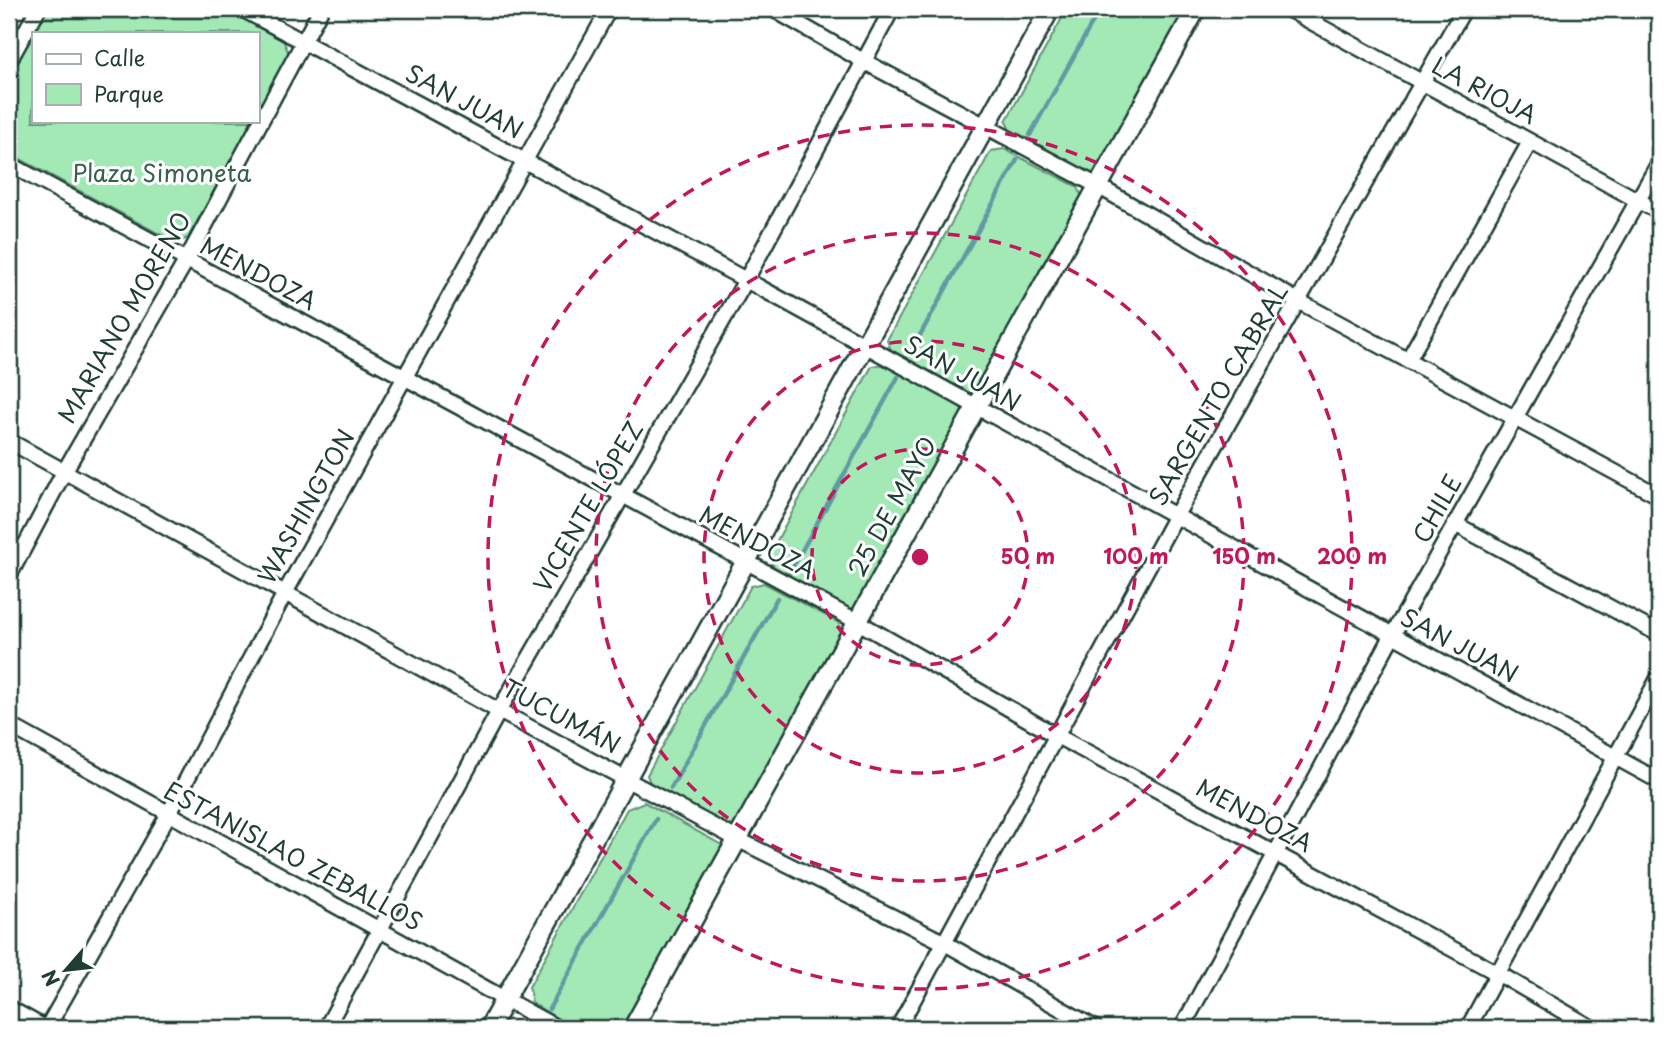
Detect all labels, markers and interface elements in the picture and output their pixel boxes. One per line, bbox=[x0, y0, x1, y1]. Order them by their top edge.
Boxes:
legend bbox=[32, 32, 259, 122]
text: Calle bbox=[94, 41, 145, 73]
street label: LA RIOJA bbox=[1426, 46, 1544, 132]
street label: SAN JUAN bbox=[400, 54, 530, 146]
text: Parque bbox=[94, 77, 164, 109]
park label: Plaza Simoneta bbox=[72, 154, 252, 190]
street label: MARIANO MORENO bbox=[48, 204, 199, 430]
street label: MENDOZA bbox=[194, 226, 324, 318]
street label: SARGENTO CABRAL bbox=[1139, 276, 1296, 512]
street label: SAN JUAN bbox=[898, 325, 1028, 419]
street label: VICENTE LÓPEZ bbox=[524, 414, 651, 598]
street label: WASHINGTON bbox=[248, 422, 363, 590]
street label: 25 DE MAYO bbox=[838, 429, 945, 583]
street label: CHILE bbox=[1403, 467, 1470, 549]
street label: MENDOZA bbox=[693, 495, 823, 587]
text: 50 m bbox=[1001, 539, 1055, 571]
text: 100 m bbox=[1103, 539, 1169, 571]
text: 150 m bbox=[1212, 539, 1276, 571]
text: 200 m bbox=[1317, 539, 1387, 571]
centre of rings bbox=[908, 545, 932, 569]
street label: SAN JUAN bbox=[1395, 598, 1525, 690]
street label: TUCUMÁN bbox=[496, 669, 628, 761]
street label: MENDOZA bbox=[1190, 768, 1320, 860]
street label: ESTANISLAO ZEBALLOS bbox=[158, 772, 430, 939]
north arrow bbox=[32, 936, 102, 1006]
text: N bbox=[34, 965, 66, 992]

